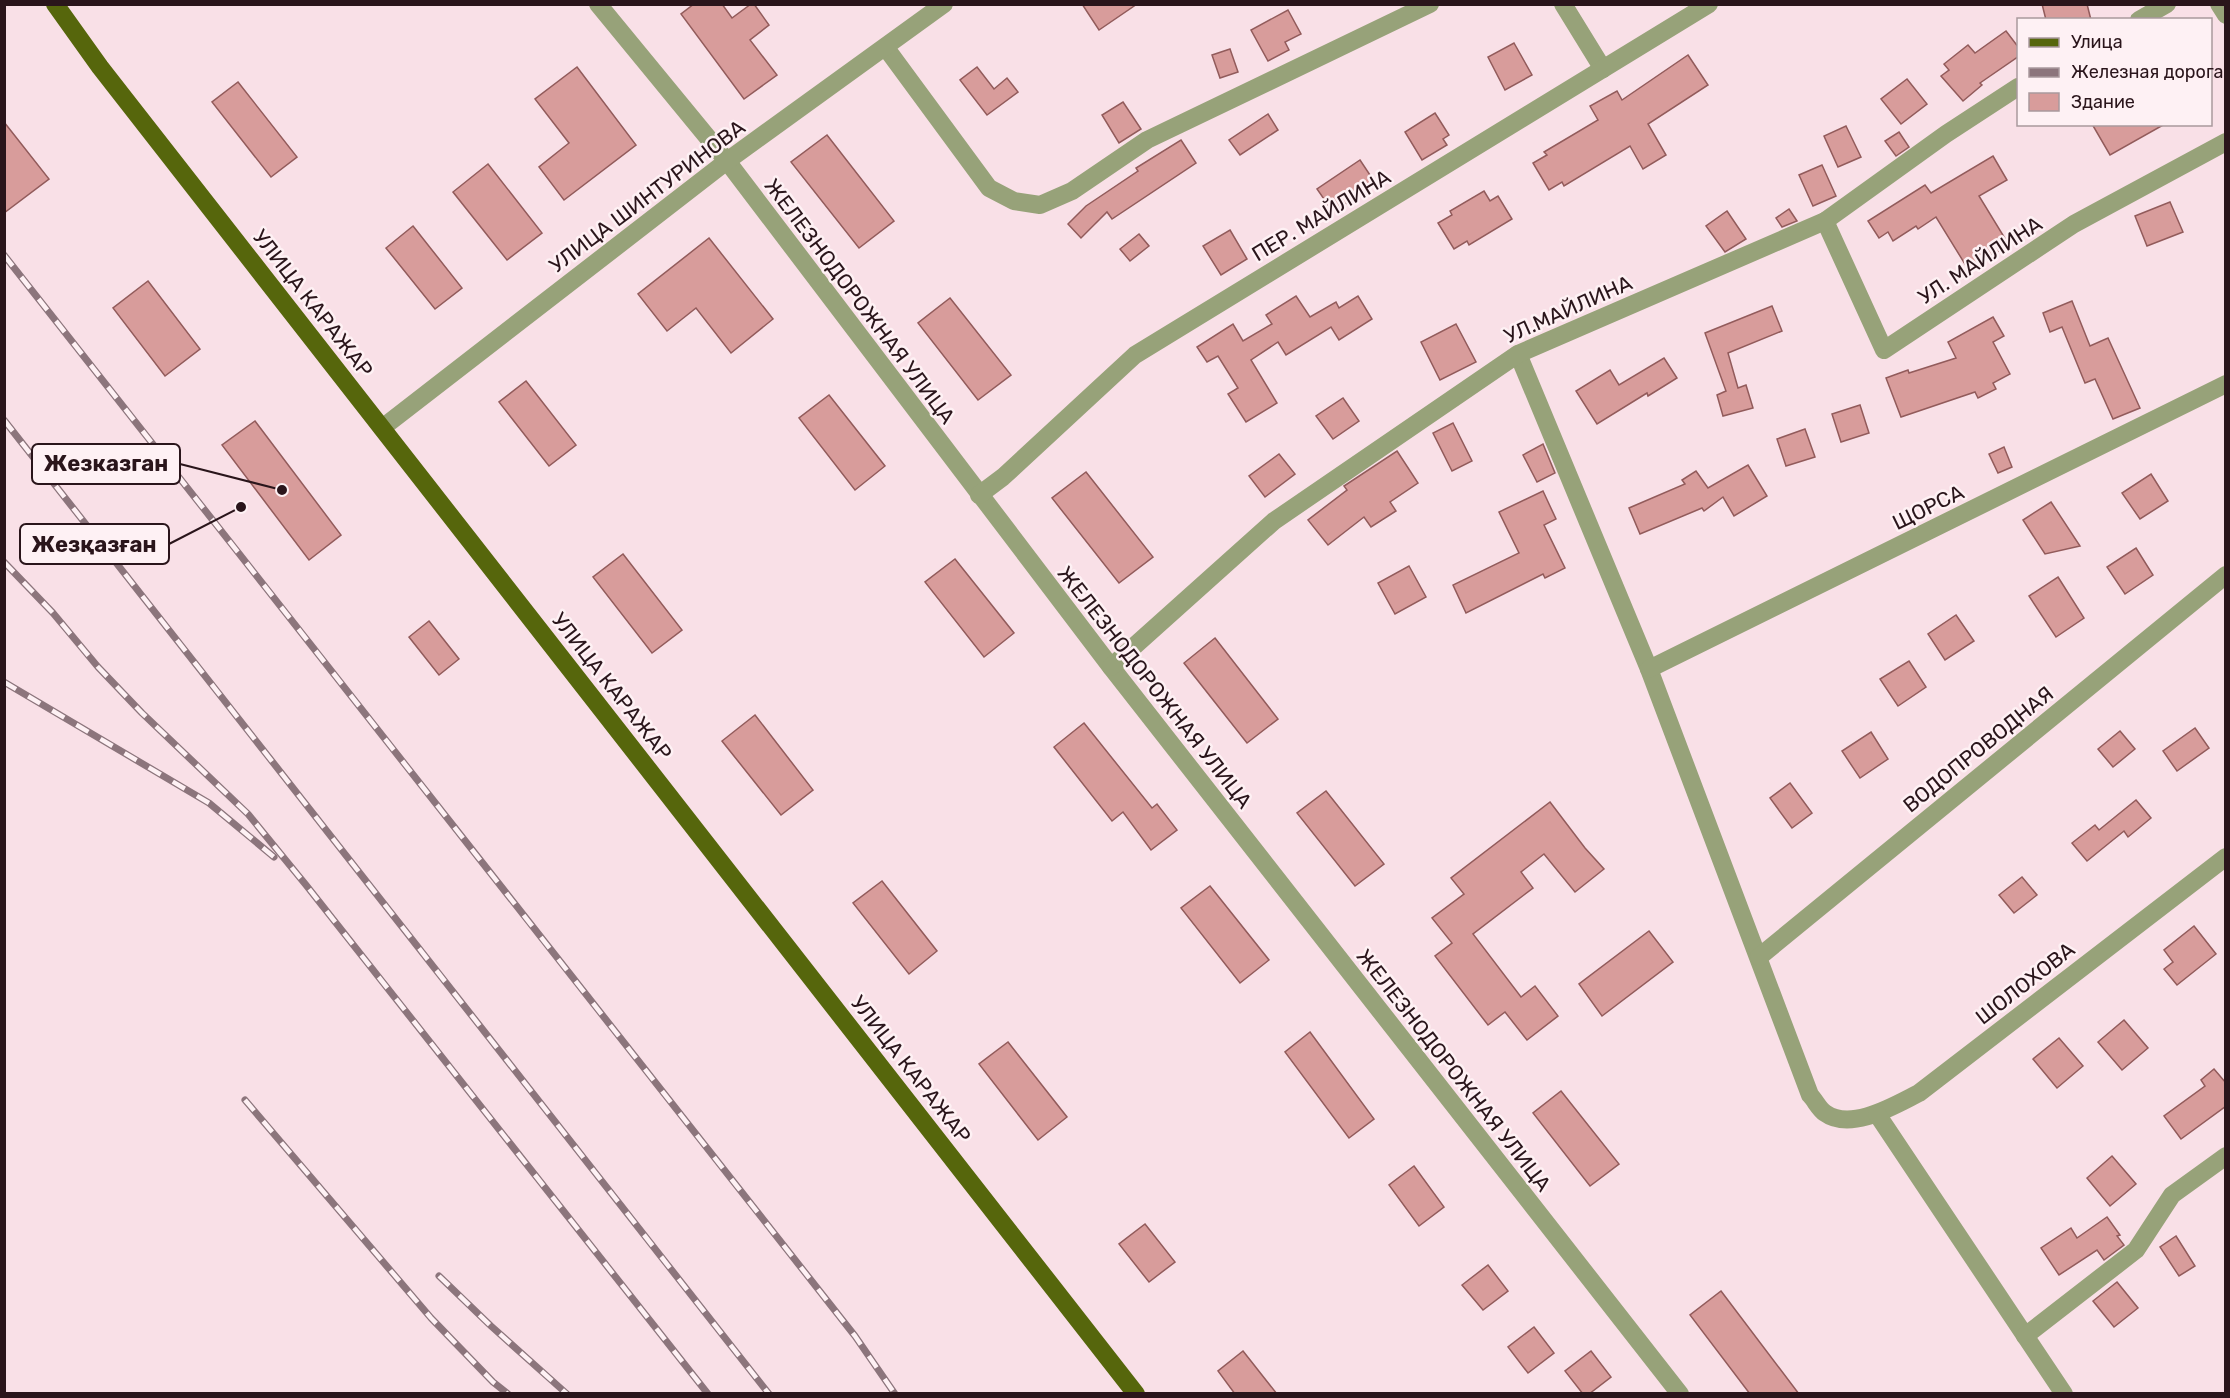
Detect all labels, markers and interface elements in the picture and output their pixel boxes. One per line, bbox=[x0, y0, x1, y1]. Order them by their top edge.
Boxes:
legend bbox=[2017, 18, 2212, 126]
text: Улица bbox=[2071, 31, 2123, 53]
text: Железная дорога bbox=[2071, 61, 2224, 83]
text: Здание bbox=[2071, 91, 2135, 113]
street label: УЛИЦА ШИНТУРИНОВА bbox=[544, 114, 750, 278]
street label: ПЕР. МАЙЛИНА bbox=[1247, 164, 1395, 266]
street label: ЖЕЛЕЗНОДОРОЖНАЯ УЛИЦА bbox=[760, 173, 960, 429]
street label: УЛ. МАЙЛИНА bbox=[1913, 211, 2047, 309]
street label: УЛИЦА КАРАЖАР bbox=[248, 224, 378, 382]
street label: УЛ.МАЙЛИНА bbox=[1500, 270, 1636, 348]
callout: Жезказган bbox=[32, 444, 180, 484]
text: Жезказган bbox=[44, 450, 168, 477]
street label: ЩОРСА bbox=[1888, 479, 1968, 535]
callout: Жезқазған bbox=[20, 524, 169, 564]
text: Жезқазған bbox=[31, 531, 157, 558]
street label: ЖЕЛЕЗНОДОРОЖНАЯ УЛИЦА bbox=[1053, 561, 1257, 813]
street label: УЛИЦА КАРАЖАР bbox=[547, 607, 677, 765]
street label: ВОДОПРОВОДНАЯ bbox=[1898, 681, 2058, 817]
street label: ШОЛОХОВА bbox=[1971, 937, 2079, 1029]
street label: ЖЕЛЕЗНОДОРОЖНАЯ УЛИЦА bbox=[1352, 944, 1556, 1196]
street label: УЛИЦА КАРАЖАР bbox=[846, 990, 976, 1148]

